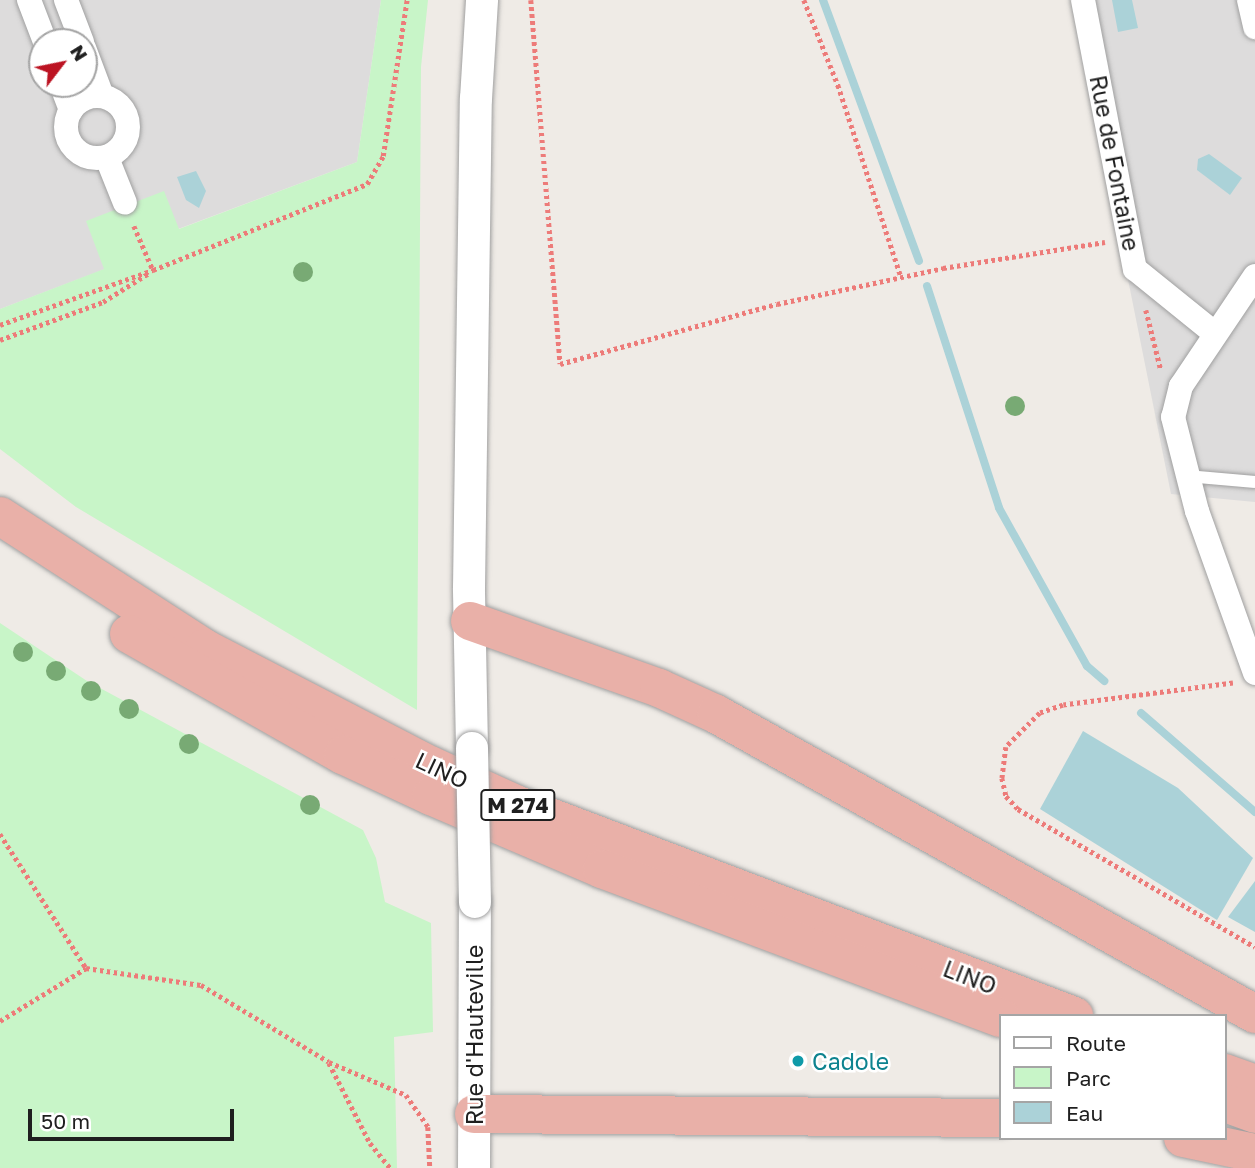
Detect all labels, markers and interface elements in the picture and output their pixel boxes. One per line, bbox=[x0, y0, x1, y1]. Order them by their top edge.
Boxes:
north arrow bbox=[28, 28, 98, 98]
text: N bbox=[66, 40, 93, 65]
street label: Rue de Fontaine bbox=[1084, 73, 1146, 253]
street label: LINO bbox=[411, 746, 473, 794]
road number: M 274 bbox=[480, 788, 556, 822]
street label: Rue d'Hauteville bbox=[460, 945, 488, 1125]
street label: LINO bbox=[939, 954, 1001, 1000]
legend bbox=[1000, 1014, 1227, 1140]
text: Route bbox=[1066, 1030, 1126, 1056]
place label: Cadole bbox=[812, 1047, 889, 1075]
marker: Cadole bbox=[790, 1053, 806, 1069]
text: Parc bbox=[1066, 1065, 1111, 1091]
scale bar bbox=[32, 1094, 238, 1138]
text: Eau bbox=[1066, 1100, 1103, 1126]
text: 50 m bbox=[41, 1108, 90, 1134]

